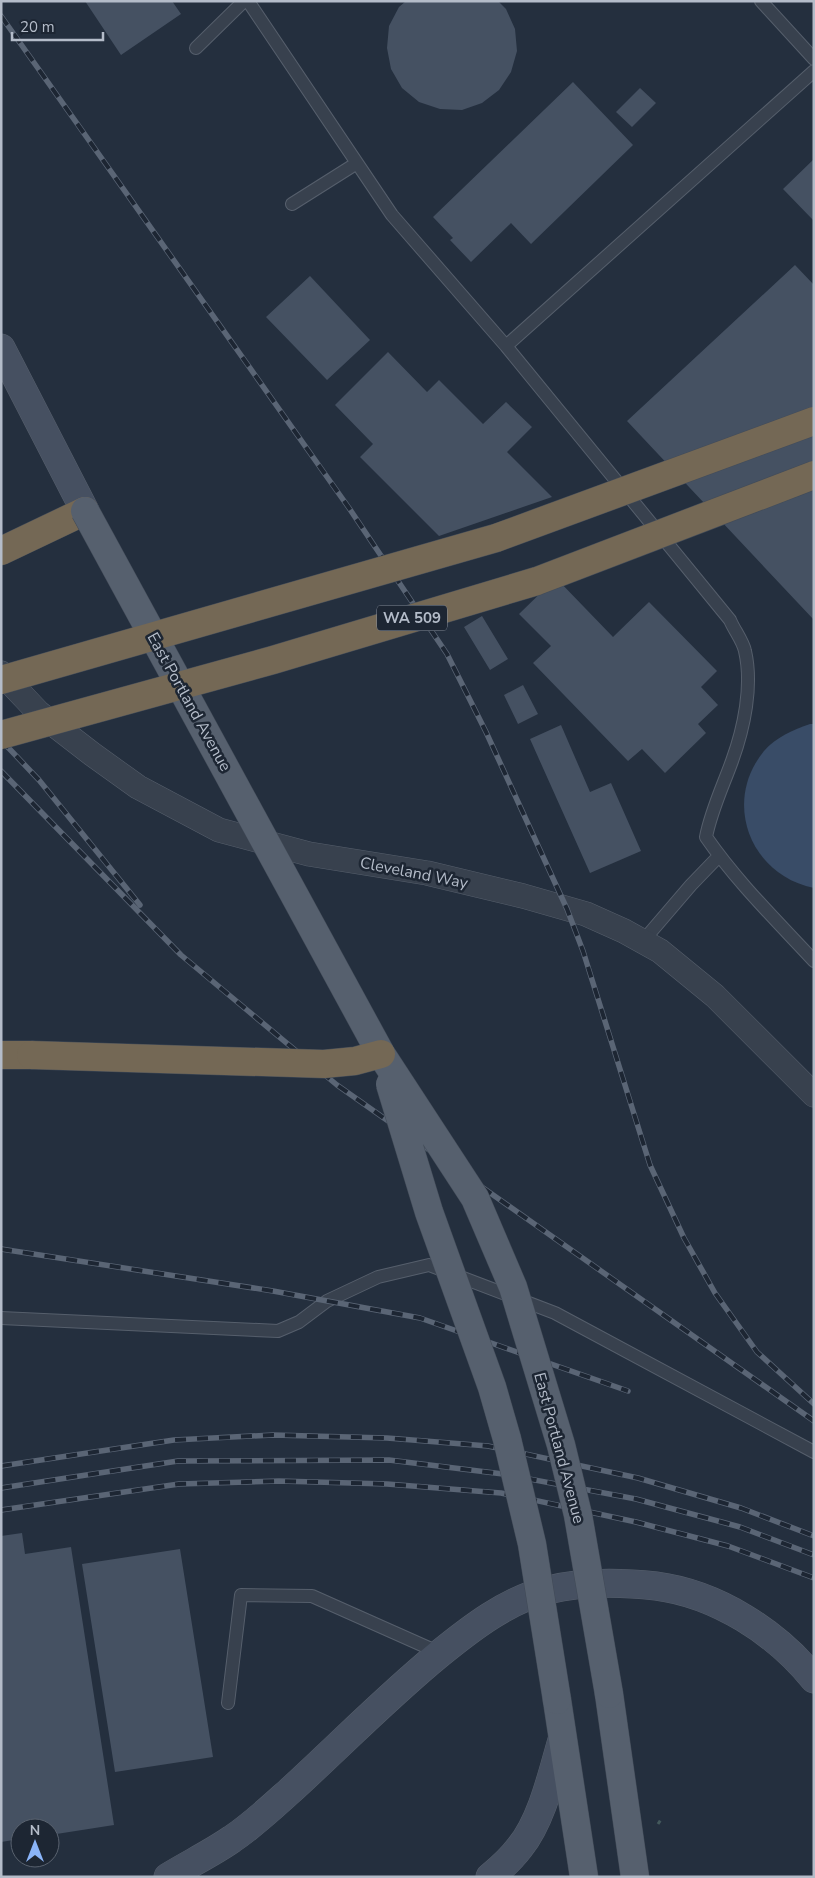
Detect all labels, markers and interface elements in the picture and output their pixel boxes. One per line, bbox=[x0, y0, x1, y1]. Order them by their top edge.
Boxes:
scale bar bbox=[12, 10, 104, 42]
text: 20 m bbox=[20, 17, 55, 37]
road number: WA 509 bbox=[377, 606, 447, 630]
street label: East Portland Avenue bbox=[142, 629, 236, 775]
street label: Cleveland Way bbox=[358, 852, 471, 894]
street label: East Portland Avenue bbox=[528, 1370, 590, 1526]
north arrow bbox=[10, 1818, 60, 1868]
text: N bbox=[30, 1821, 40, 1840]

